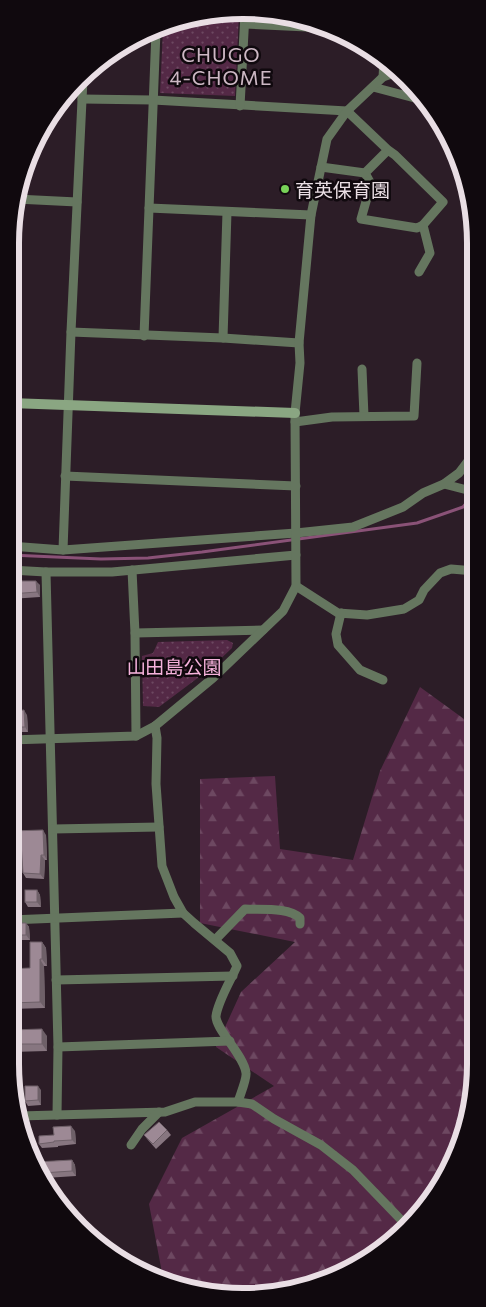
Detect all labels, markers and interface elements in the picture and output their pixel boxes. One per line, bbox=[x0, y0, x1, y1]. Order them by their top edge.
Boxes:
district label: CHUGO 4-CHOME bbox=[169, 42, 273, 89]
place label: 育英保育園 bbox=[295, 178, 390, 201]
marker: 育英保育園 bbox=[279, 183, 291, 195]
park label: 山田島公園 bbox=[126, 655, 222, 678]

